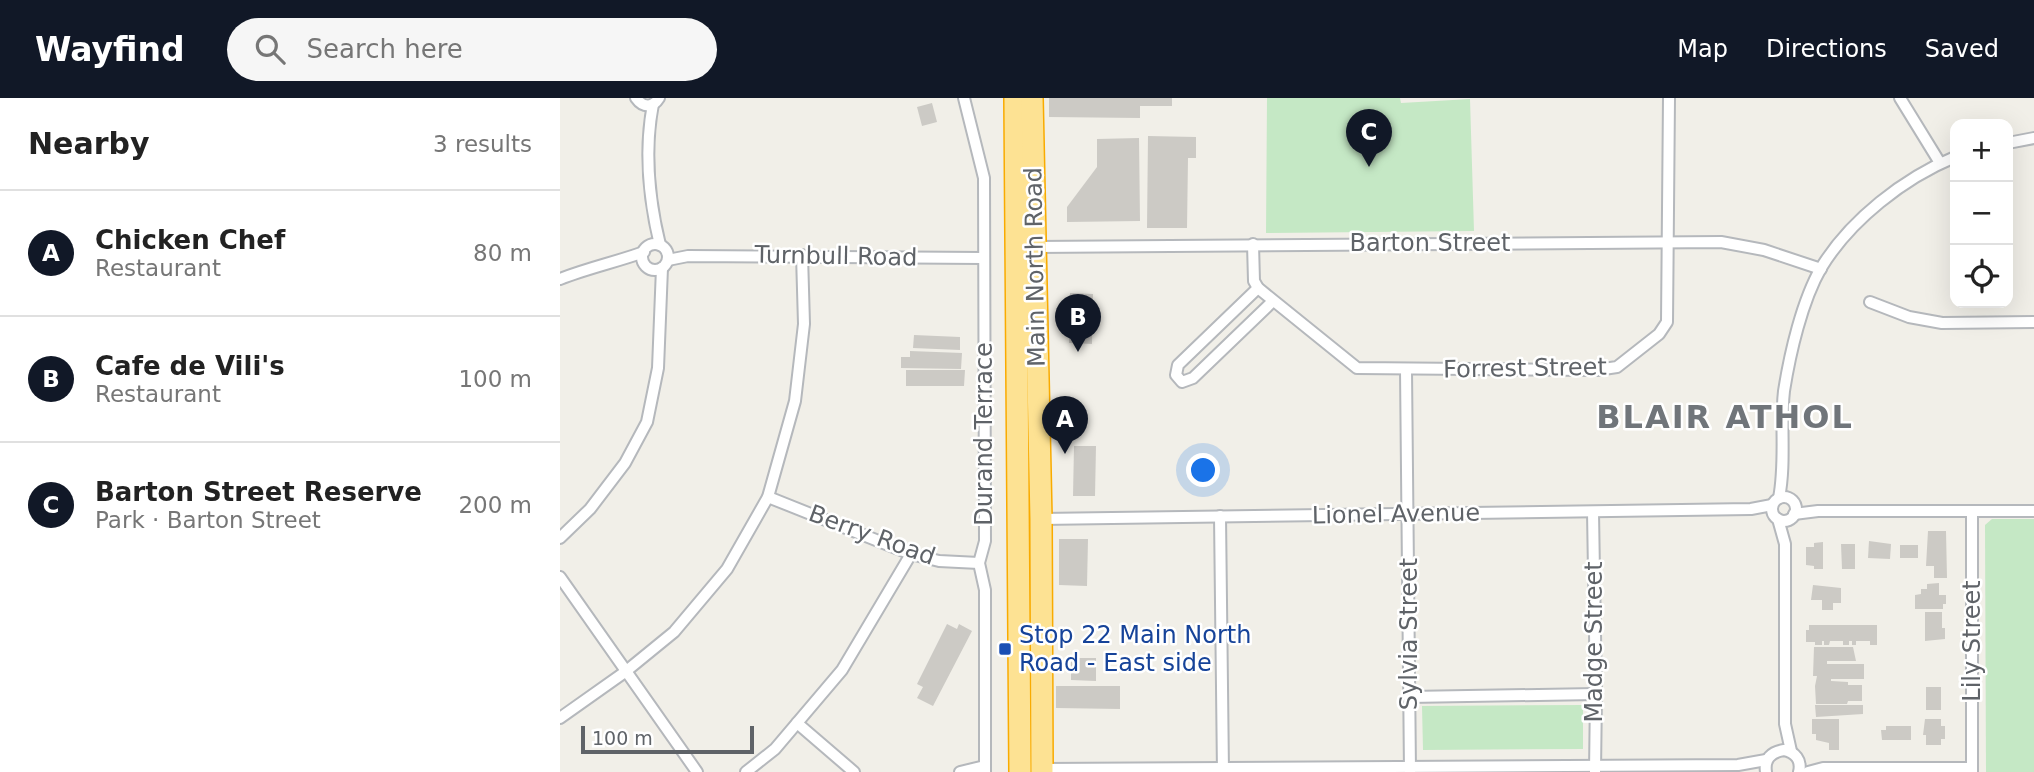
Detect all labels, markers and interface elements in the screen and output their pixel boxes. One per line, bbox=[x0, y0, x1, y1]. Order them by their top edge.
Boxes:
search box bbox=[227, 18, 717, 81]
text: Wayfind bbox=[35, 30, 185, 69]
icon: search bbox=[251, 30, 289, 68]
text: Search here bbox=[307, 34, 463, 64]
text: Map bbox=[1677, 35, 1728, 63]
text: Directions bbox=[1766, 35, 1887, 63]
text: Saved bbox=[1925, 35, 1999, 63]
pin: C bbox=[1346, 109, 1392, 167]
map controls bbox=[1950, 119, 2013, 308]
button: + bbox=[1950, 119, 2013, 182]
text: Nearby bbox=[28, 126, 150, 161]
text: 3 results bbox=[433, 131, 532, 157]
street label: Main North Road bbox=[1019, 167, 1051, 367]
button: − bbox=[1950, 182, 2013, 245]
text: Chicken Chef bbox=[95, 225, 285, 255]
street label: Barton Street bbox=[1350, 229, 1510, 257]
text: A bbox=[42, 240, 60, 266]
text: 80 m bbox=[473, 240, 532, 266]
street label: Turnbull Road bbox=[754, 241, 917, 271]
button: locate bbox=[1950, 245, 2013, 308]
text: Restaurant bbox=[95, 255, 221, 281]
pin: B bbox=[1055, 294, 1101, 352]
street label: Durand Terrace bbox=[970, 342, 998, 526]
text: Cafe de Vili's bbox=[95, 351, 285, 381]
street label: Forrest Street bbox=[1443, 353, 1607, 383]
text: B bbox=[42, 366, 60, 392]
text: 100 m bbox=[458, 366, 532, 392]
text: Restaurant bbox=[95, 381, 221, 407]
pin: A bbox=[1042, 396, 1088, 454]
district label: BLAIR ATHOL bbox=[1596, 398, 1854, 436]
your location bbox=[1186, 453, 1220, 487]
text: Barton Street Reserve bbox=[95, 477, 422, 507]
text: C bbox=[43, 492, 59, 518]
text: 200 m bbox=[458, 492, 532, 518]
street label: Berry Road bbox=[805, 499, 939, 571]
street label: Lionel Avenue bbox=[1312, 499, 1480, 529]
text: Park · Barton Street bbox=[95, 507, 321, 533]
street label: Sylvia Street bbox=[1395, 558, 1423, 710]
street label: Madge Street bbox=[1580, 561, 1608, 723]
street label: Lily Street bbox=[1958, 580, 1986, 702]
place label: Stop 22 Main North Road - East side bbox=[1019, 621, 1251, 677]
marker: Stop 22 Main North Road - East side bbox=[997, 641, 1013, 657]
scale bar bbox=[581, 723, 754, 755]
text: 100 m bbox=[592, 727, 653, 749]

